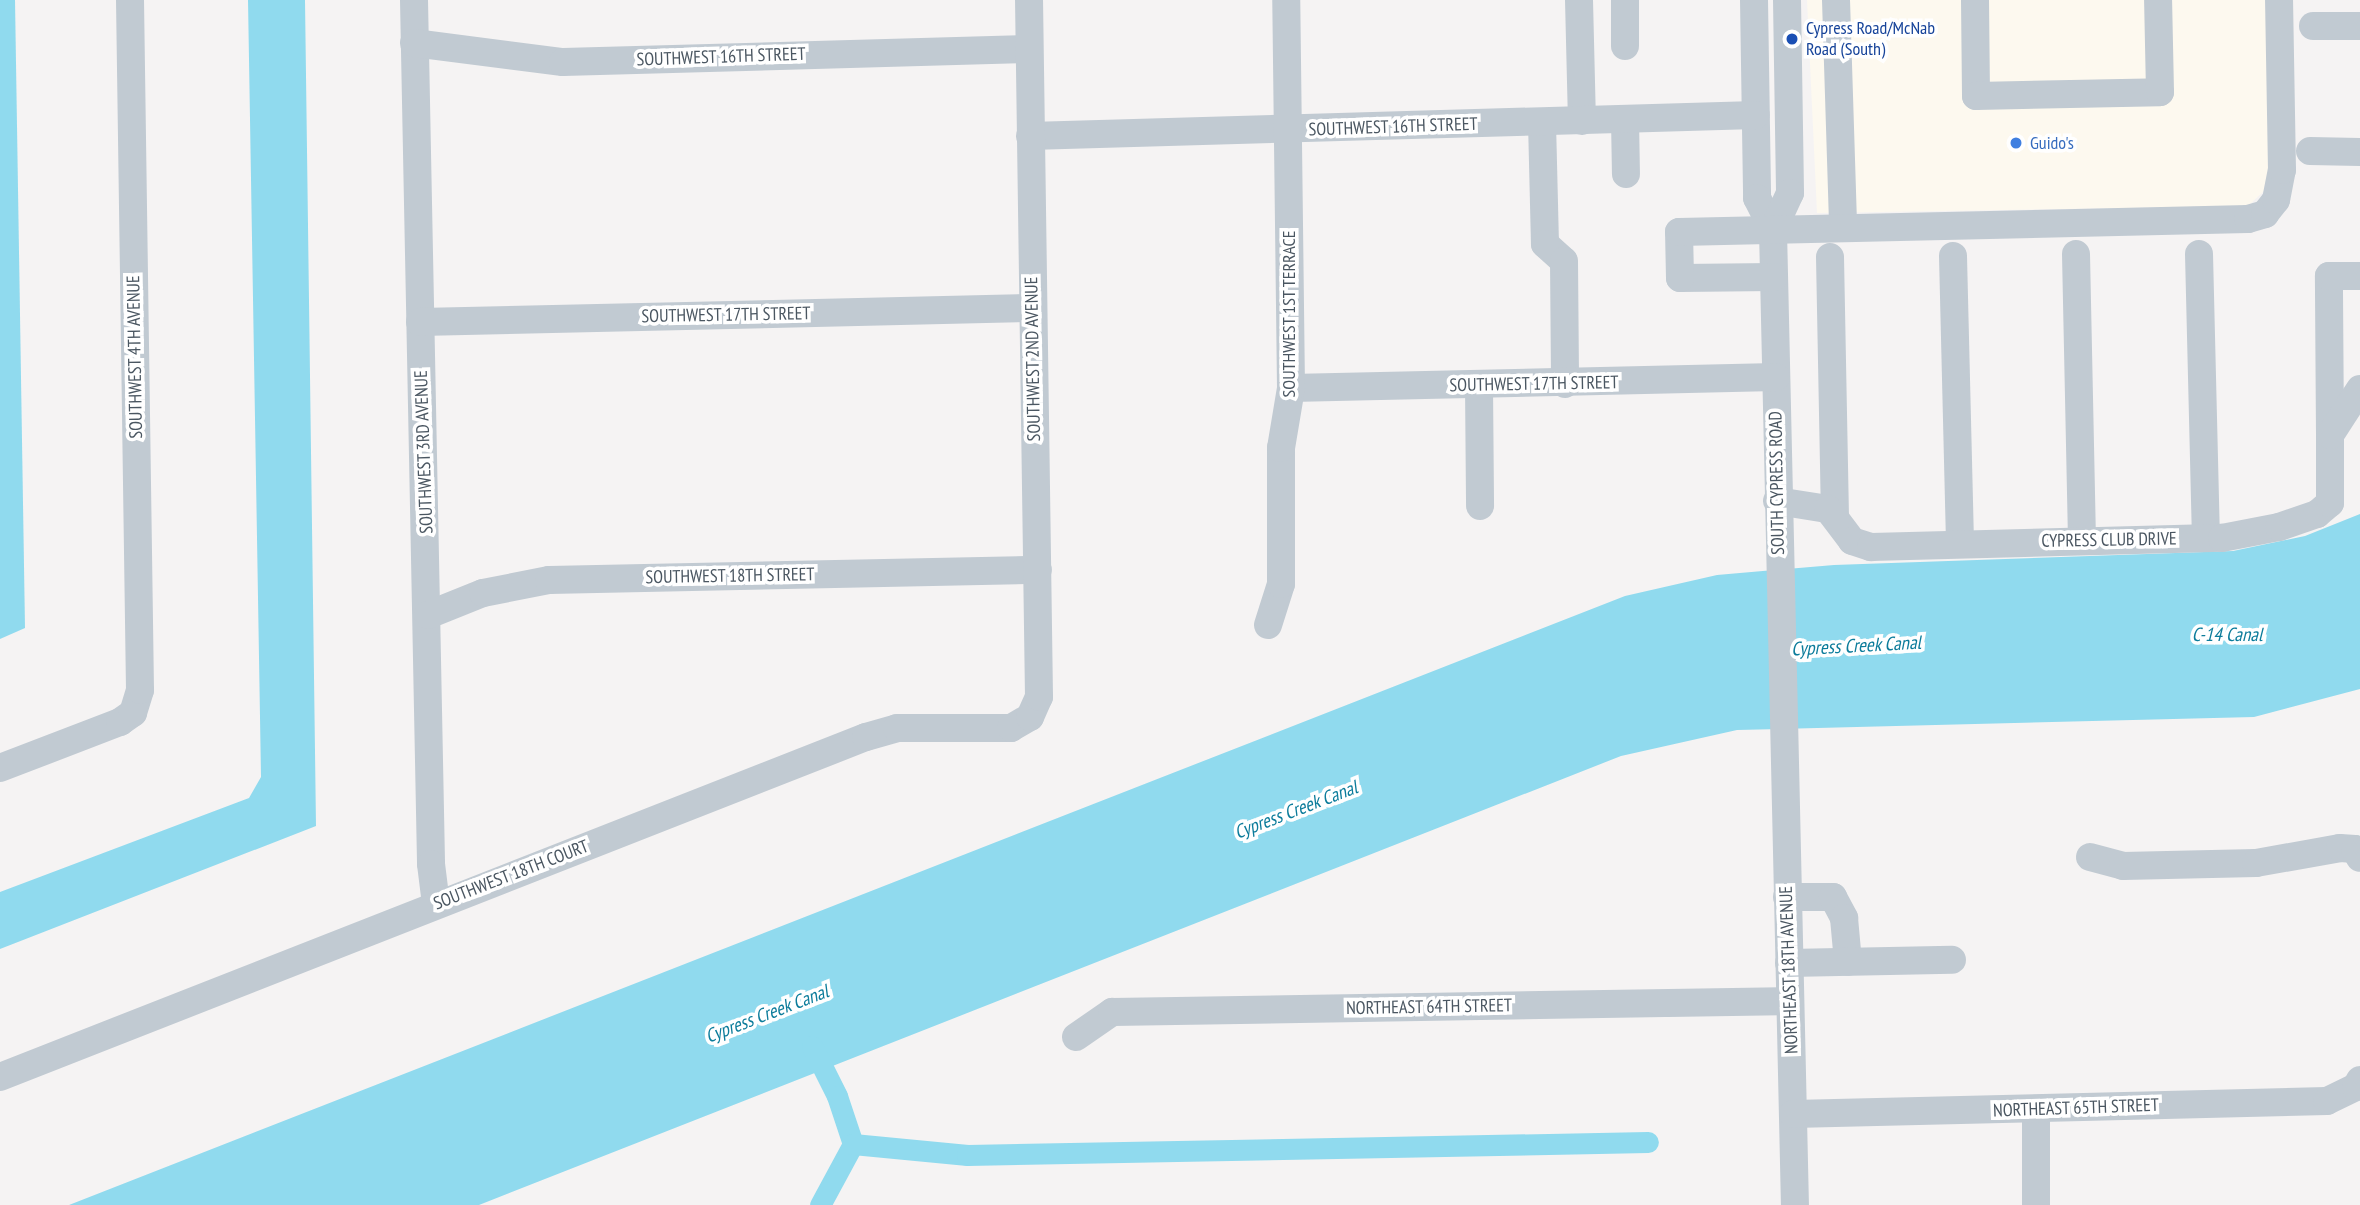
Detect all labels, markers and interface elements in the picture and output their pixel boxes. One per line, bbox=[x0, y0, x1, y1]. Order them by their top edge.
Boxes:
place label: Cypress Road/McNab Road (South) bbox=[1806, 18, 1935, 60]
marker: Cypress Road/McNab Road (South) bbox=[1784, 31, 1800, 47]
street label: SOUTHWEST 16TH STREET bbox=[636, 43, 806, 71]
street label: SOUTHWEST 16TH STREET bbox=[1308, 113, 1478, 141]
place label: Guido's bbox=[2030, 132, 2074, 154]
marker: Guido's bbox=[2008, 135, 2024, 151]
street label: SOUTHWEST 1ST TERRACE bbox=[1278, 230, 1300, 398]
street label: SOUTHWEST 4TH AVENUE bbox=[123, 275, 147, 439]
street label: SOUTHWEST 2ND AVENUE bbox=[1021, 276, 1045, 442]
street label: SOUTHWEST 17TH STREET bbox=[641, 303, 811, 327]
street label: SOUTHWEST 3RD AVENUE bbox=[410, 369, 438, 535]
street label: SOUTHWEST 17TH STREET bbox=[1449, 372, 1619, 396]
street label: SOUTH CYPRESS ROAD bbox=[1765, 411, 1789, 555]
street label: CYPRESS CLUB DRIVE bbox=[2041, 528, 2177, 552]
street label: SOUTHWEST 18TH STREET bbox=[645, 564, 815, 588]
water label: C-14 Canal bbox=[2192, 624, 2262, 646]
water label: Cypress Creek Canal bbox=[1790, 631, 1922, 661]
water label: Cypress Creek Canal bbox=[1231, 776, 1361, 844]
street label: SOUTHWEST 18TH COURT bbox=[430, 835, 592, 915]
street label: NORTHEAST 18TH AVENUE bbox=[1775, 885, 1803, 1055]
water label: Cypress Creek Canal bbox=[702, 980, 832, 1048]
street label: NORTHEAST 64TH STREET bbox=[1346, 995, 1512, 1019]
street label: NORTHEAST 65TH STREET bbox=[1992, 1094, 2160, 1122]

